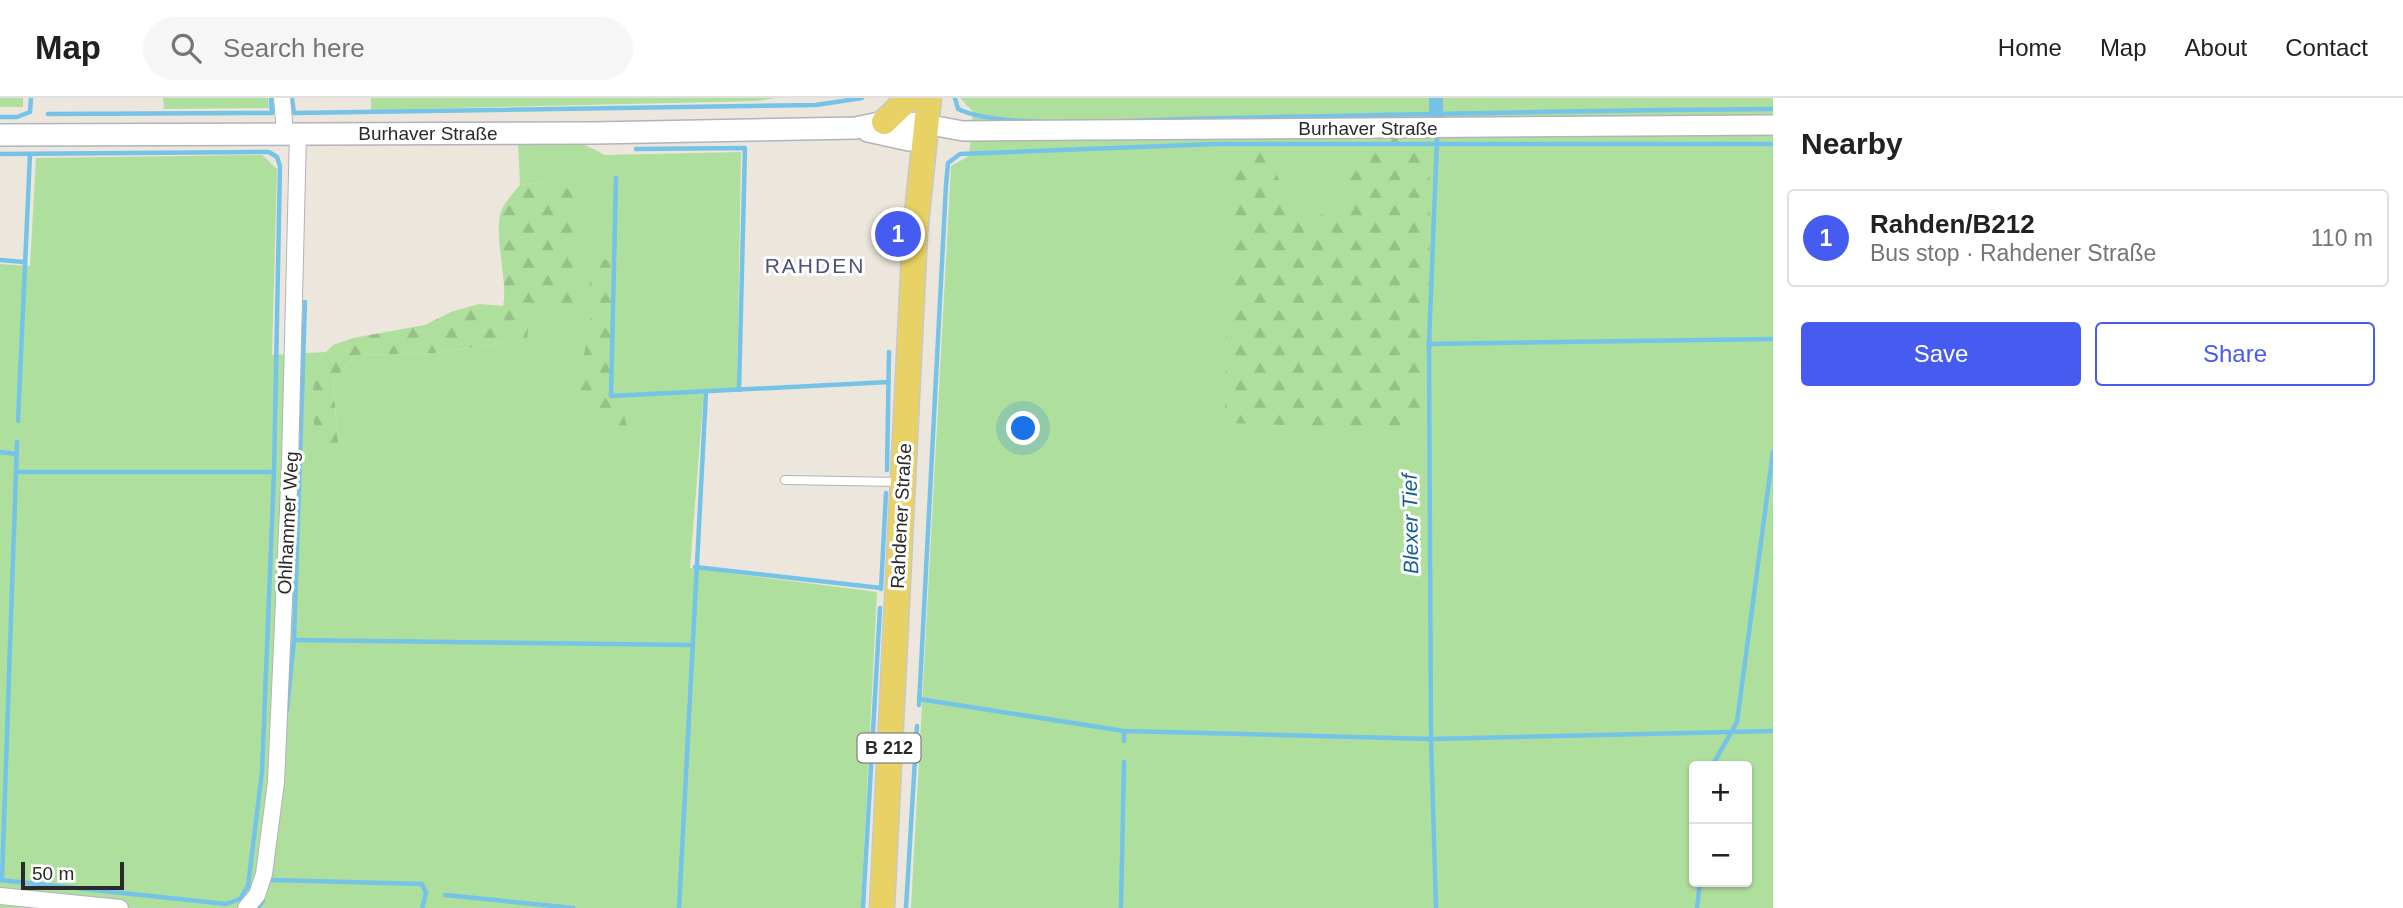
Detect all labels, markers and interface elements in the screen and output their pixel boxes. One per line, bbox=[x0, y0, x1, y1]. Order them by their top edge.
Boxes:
search box bbox=[143, 17, 633, 80]
text: Map bbox=[35, 29, 101, 66]
icon: search bbox=[167, 29, 205, 67]
text: Search here bbox=[223, 33, 365, 63]
text: Home bbox=[1998, 34, 2062, 61]
text: Map bbox=[2100, 34, 2147, 61]
text: About bbox=[2185, 34, 2247, 61]
text: Contact bbox=[2285, 34, 2368, 61]
street label: Burhaver Straße bbox=[1298, 118, 1438, 139]
street label: Burhaver Straße bbox=[358, 123, 498, 144]
text: Nearby bbox=[1801, 127, 1903, 160]
pin: 1 bbox=[875, 208, 921, 260]
text: Rahden/B212 bbox=[1870, 209, 2035, 239]
text: 1 bbox=[1820, 225, 1832, 251]
text: 110 m bbox=[2311, 225, 2373, 251]
text: Bus stop · Rahdener Straße bbox=[1870, 240, 2156, 266]
district label: RAHDEN bbox=[765, 254, 865, 277]
button: Save bbox=[1801, 322, 2081, 386]
button: Share bbox=[2095, 322, 2375, 386]
your location bbox=[1006, 411, 1040, 445]
street label: Rahdener Straße bbox=[887, 443, 915, 589]
street label: Ohlhammer Weg bbox=[274, 451, 302, 595]
water label: Blexer Tief bbox=[1398, 472, 1422, 574]
road number: B 212 bbox=[858, 734, 920, 762]
map controls bbox=[1689, 761, 1752, 887]
button: + bbox=[1689, 761, 1752, 824]
button: − bbox=[1689, 824, 1752, 887]
scale bar bbox=[21, 859, 124, 891]
text: 50 m bbox=[32, 863, 74, 884]

